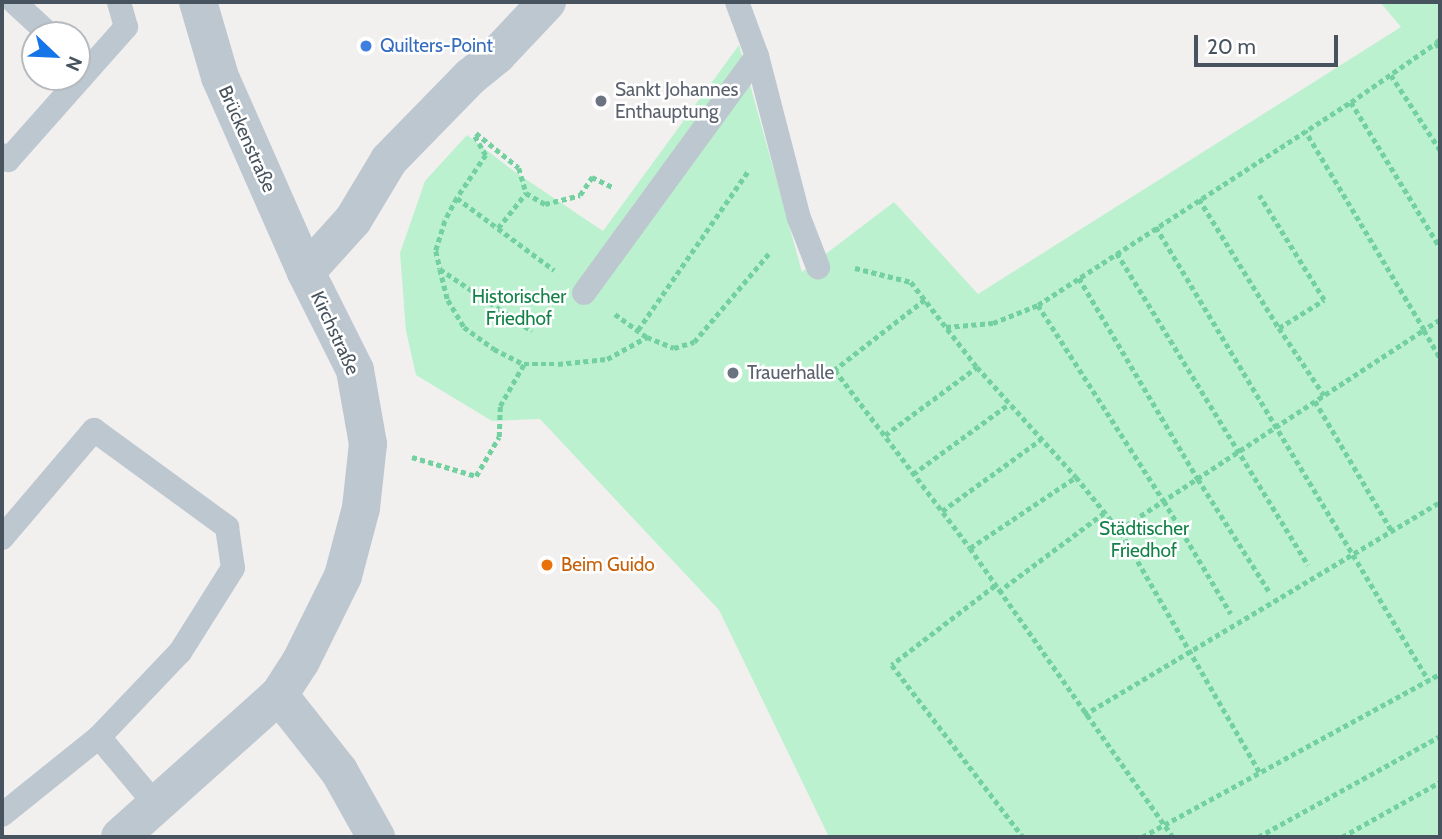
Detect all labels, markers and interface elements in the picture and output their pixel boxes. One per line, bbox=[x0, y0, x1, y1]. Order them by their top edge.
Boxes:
north arrow bbox=[21, 21, 91, 91]
scale bar bbox=[1197, 21, 1340, 65]
text: 20 m bbox=[1207, 34, 1256, 59]
place label: Quilters-Point bbox=[380, 35, 493, 57]
marker: Quilters-Point bbox=[358, 38, 374, 54]
text: N bbox=[61, 53, 87, 74]
place label: Sankt Johannes Enthauptung bbox=[615, 79, 738, 123]
street label: Brückenstraße bbox=[213, 82, 281, 196]
marker: Sankt Johannes Enthauptung bbox=[593, 93, 609, 109]
park label: Historischer Friedhof bbox=[472, 286, 566, 330]
street label: Kirchstraße bbox=[306, 288, 364, 378]
place label: Trauerhalle bbox=[747, 362, 834, 384]
marker: Trauerhalle bbox=[725, 365, 741, 381]
park label: Städtischer Friedhof bbox=[1099, 518, 1189, 562]
place label: Beim Guido bbox=[561, 554, 655, 576]
marker: Beim Guido bbox=[539, 557, 555, 573]

